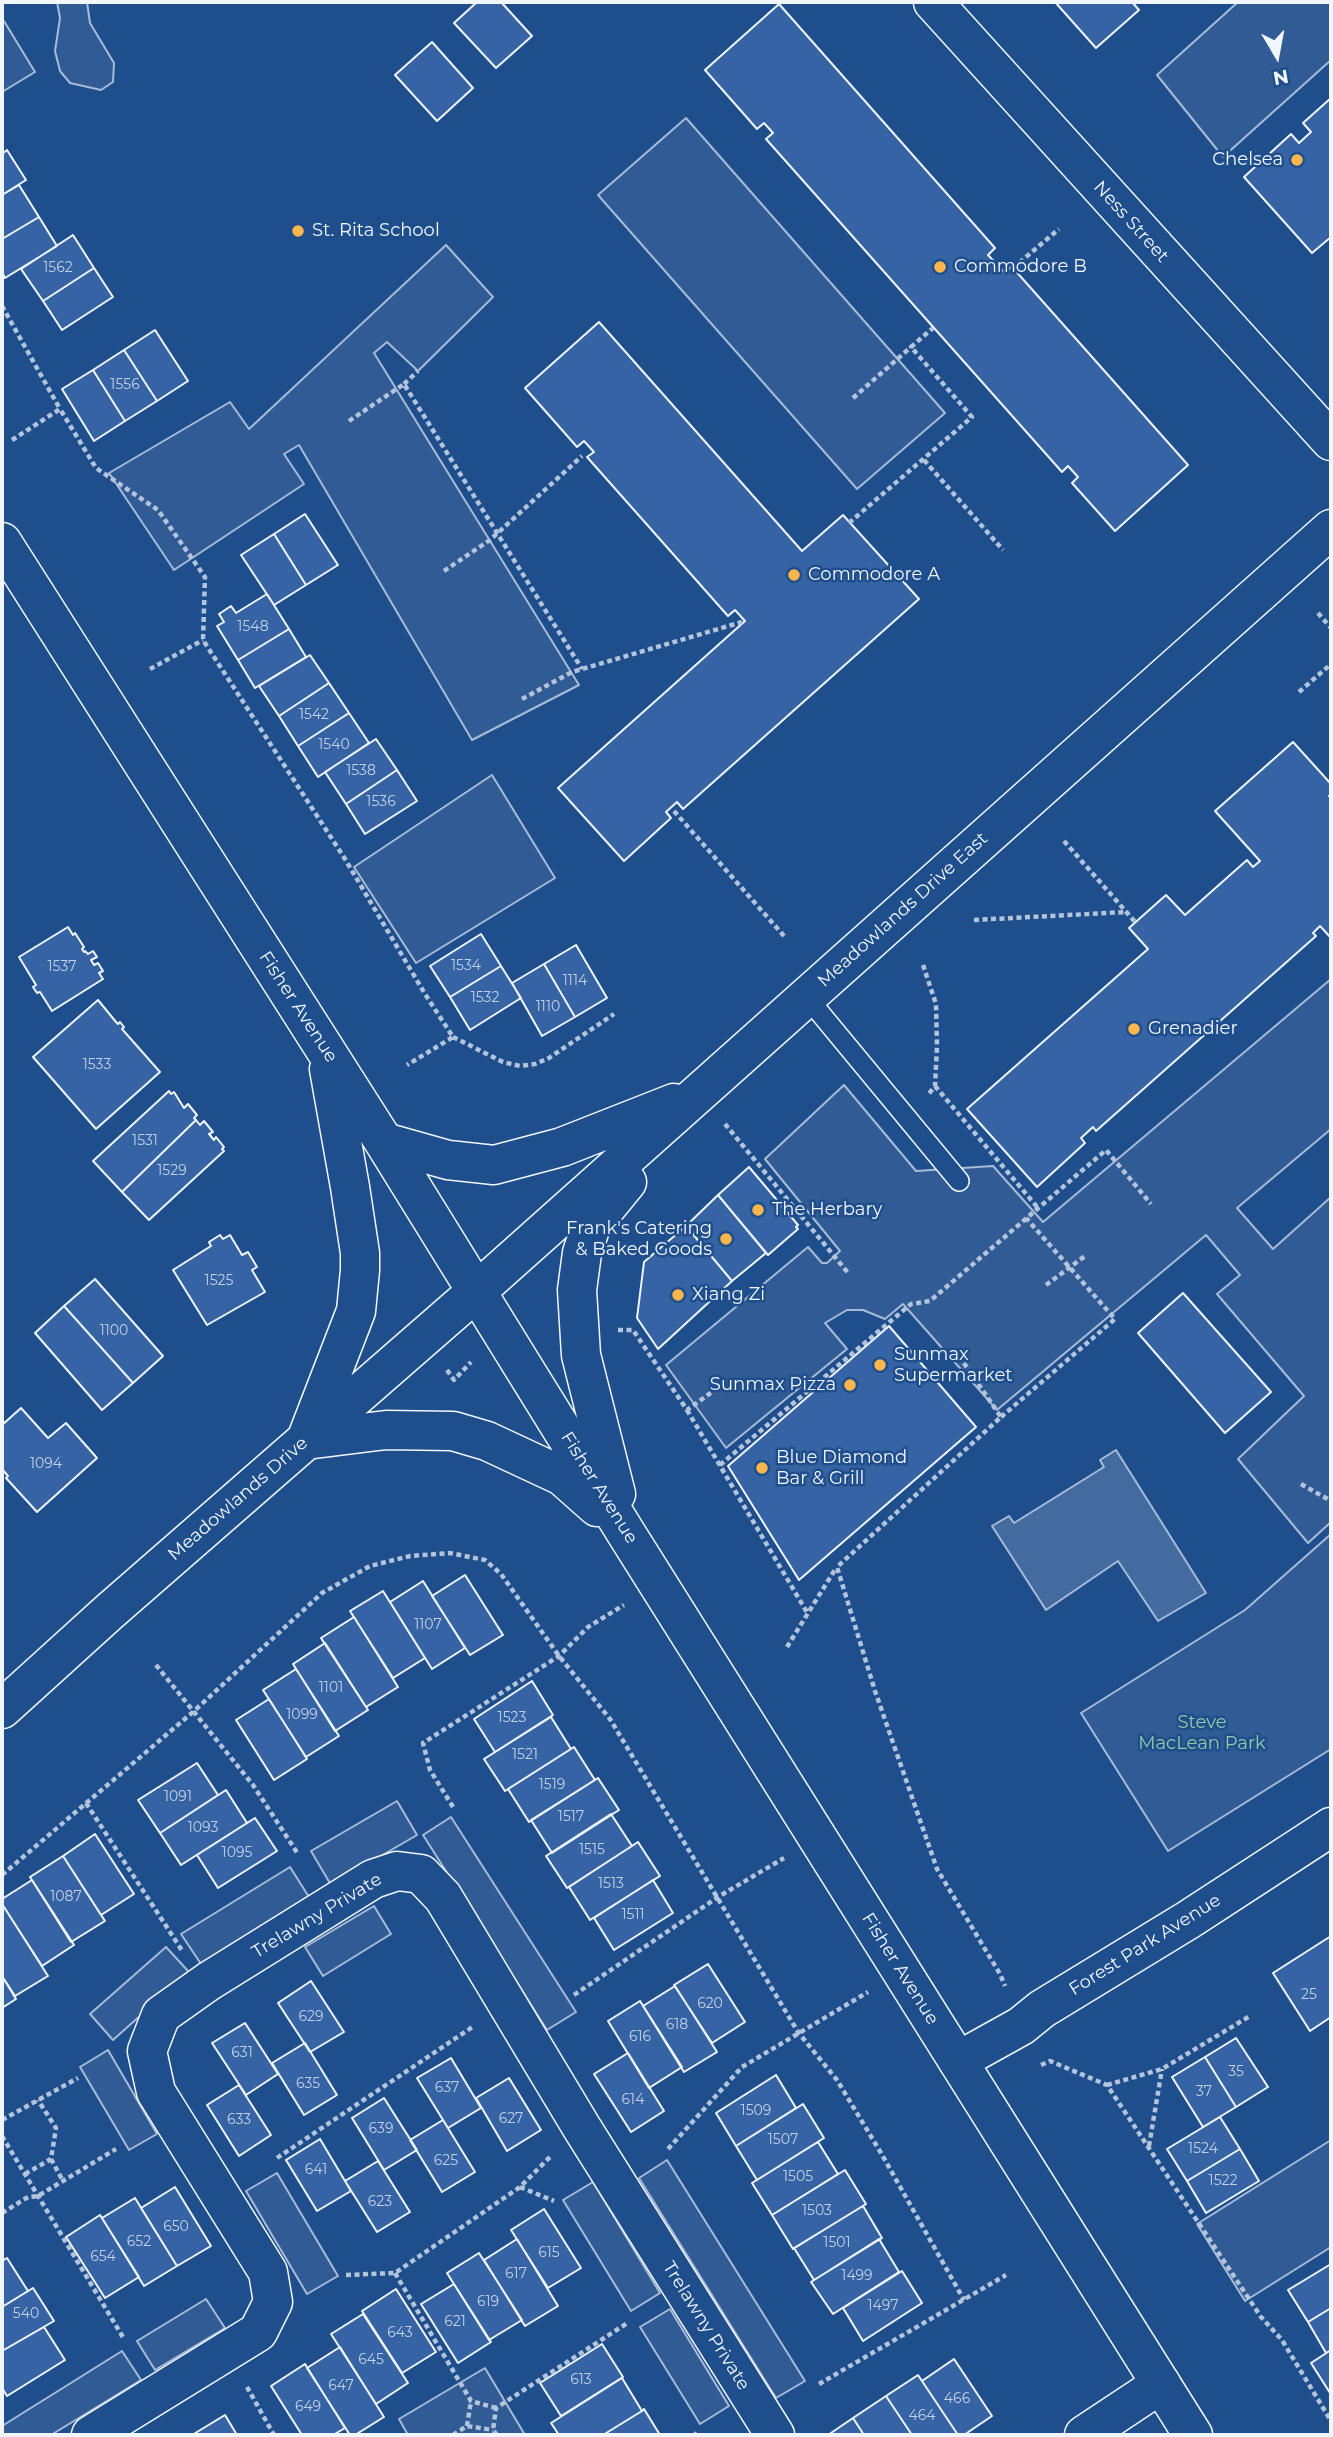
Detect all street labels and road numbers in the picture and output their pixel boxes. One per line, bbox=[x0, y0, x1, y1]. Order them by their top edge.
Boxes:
street label: Ness Street bbox=[1089, 177, 1173, 267]
street label: Meadowlands Drive East bbox=[814, 828, 992, 992]
street label: Fisher Avenue bbox=[254, 947, 342, 1067]
street label: Fisher Avenue bbox=[556, 1428, 642, 1548]
street label: Meadowlands Drive bbox=[164, 1432, 312, 1566]
street label: Trelawny Private bbox=[248, 1869, 386, 1963]
street label: Forest Park Avenue bbox=[1065, 1890, 1225, 2000]
street label: Fisher Avenue bbox=[857, 1909, 943, 2029]
street label: Trelawny Private bbox=[658, 2258, 754, 2394]

